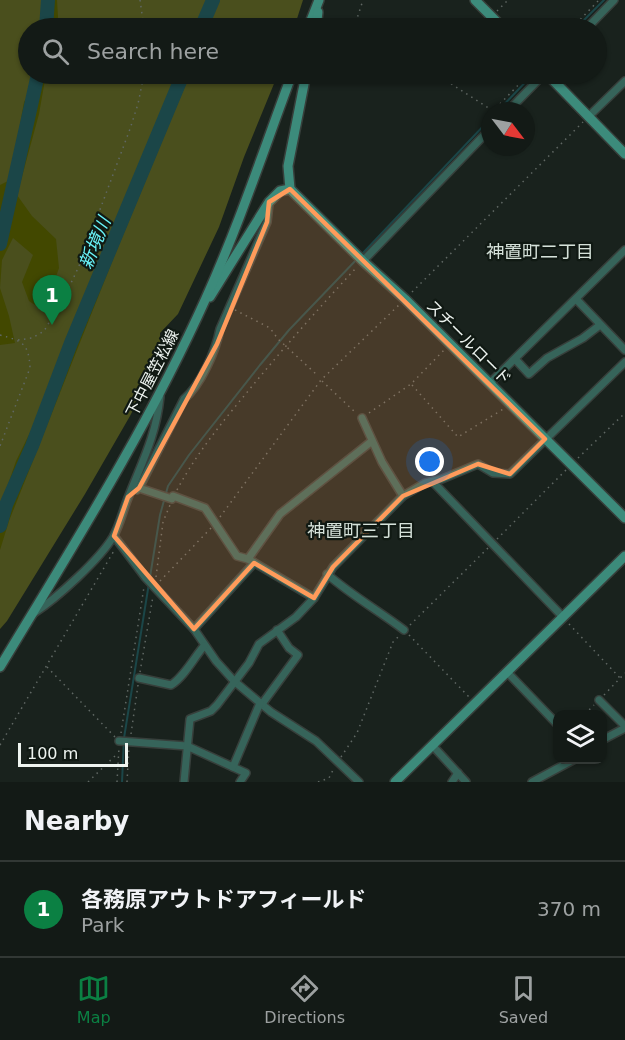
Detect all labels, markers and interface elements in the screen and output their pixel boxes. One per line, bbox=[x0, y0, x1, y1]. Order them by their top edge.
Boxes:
search box bbox=[18, 18, 607, 84]
icon: search bbox=[39, 35, 72, 68]
text: Search here bbox=[87, 39, 219, 64]
north arrow bbox=[481, 102, 535, 156]
water label: 新境川 bbox=[75, 212, 115, 272]
district label: 神置町二丁目 bbox=[486, 241, 594, 262]
pin: 1 bbox=[32, 276, 72, 325]
street label: スチールロード bbox=[422, 296, 515, 389]
street label: 下中屋笠松線 bbox=[122, 326, 183, 420]
your location bbox=[415, 447, 444, 476]
district label: 神置町三丁目 bbox=[307, 520, 415, 541]
map controls bbox=[553, 710, 607, 764]
button: layers bbox=[553, 710, 607, 764]
scale bar bbox=[18, 740, 128, 768]
text: 100 m bbox=[27, 744, 78, 763]
text: Nearby bbox=[24, 806, 129, 836]
text: 各務原アウトドアフィールド bbox=[81, 887, 367, 912]
text: 1 bbox=[37, 897, 50, 921]
text: 370 m bbox=[537, 897, 601, 921]
text: Park bbox=[81, 913, 124, 937]
tab: Map bbox=[77, 972, 111, 1027]
tab: Directions bbox=[264, 972, 345, 1027]
tab: Saved bbox=[499, 972, 548, 1027]

